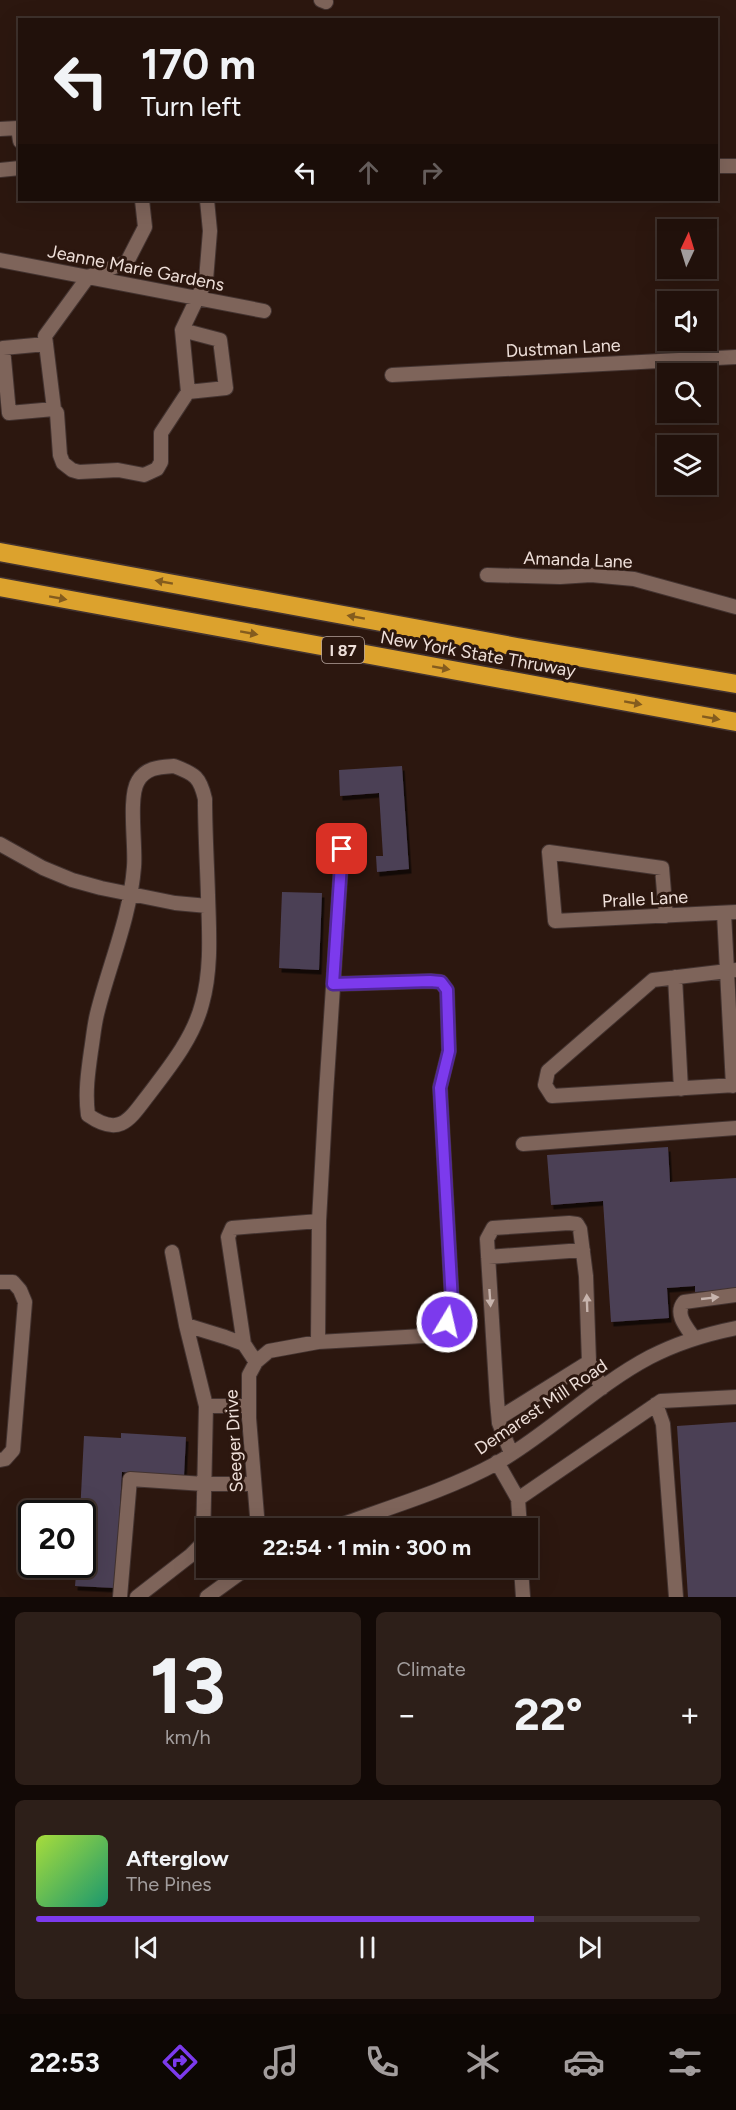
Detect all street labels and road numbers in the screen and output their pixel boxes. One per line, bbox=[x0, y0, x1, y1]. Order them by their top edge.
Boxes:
street label: Jeanne Marie Gardens bbox=[46, 240, 226, 296]
street label: Dustman Lane bbox=[505, 334, 621, 362]
street label: Amanda Lane bbox=[523, 547, 633, 573]
street label: New York State Thruway bbox=[379, 626, 578, 682]
road number: I 87 bbox=[322, 637, 364, 663]
street label: Pralle Lane bbox=[601, 886, 689, 912]
street label: Demarest Mill Road bbox=[470, 1354, 612, 1460]
street label: Seeger Drive bbox=[220, 1389, 248, 1493]

